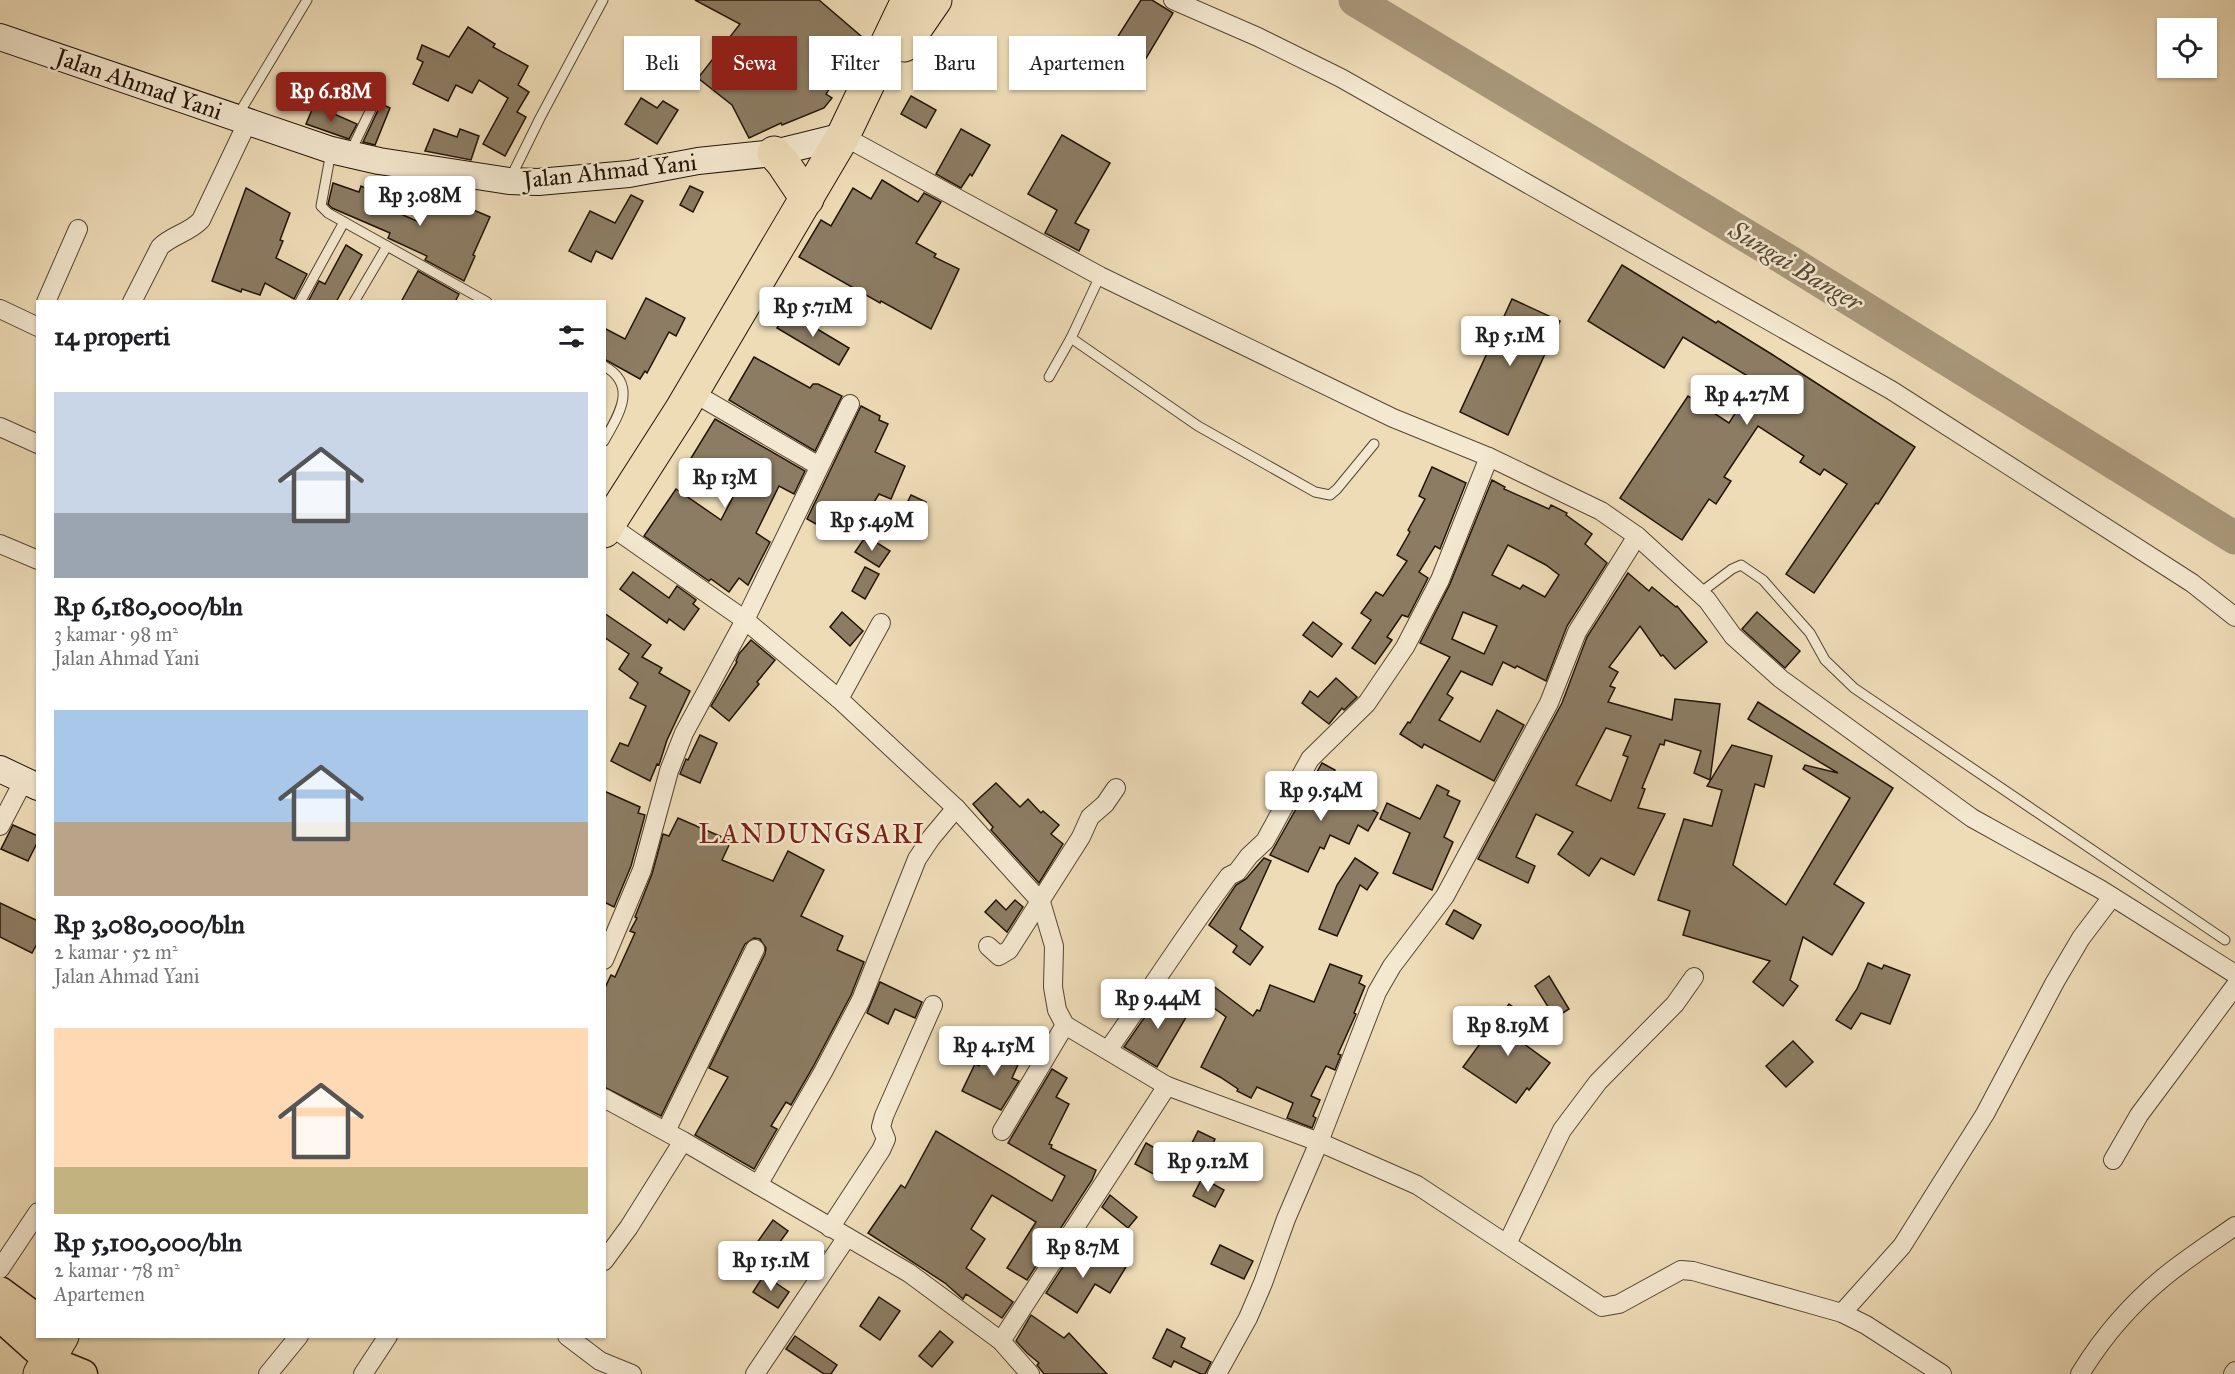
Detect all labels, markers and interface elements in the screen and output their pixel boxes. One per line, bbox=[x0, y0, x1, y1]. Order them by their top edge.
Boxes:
map controls bbox=[2157, 18, 2217, 78]
button: locate bbox=[2157, 18, 2217, 78]
chip: Beli bbox=[624, 36, 700, 90]
chip: Sewa bbox=[712, 36, 797, 90]
chip: Filter bbox=[809, 36, 901, 90]
chip: Baru bbox=[913, 36, 997, 90]
chip: Apartemen bbox=[1009, 36, 1146, 90]
street label: Jalan Ahmad Yani bbox=[49, 40, 227, 127]
pin: Rp 6.18M bbox=[269, 72, 393, 123]
text: Rp 6.18M bbox=[290, 79, 372, 103]
street label: Jalan Ahmad Yani bbox=[519, 147, 699, 195]
pin: Rp 3.08M bbox=[358, 176, 482, 227]
text: Rp 3.08M bbox=[378, 183, 462, 207]
water label: Sungai Banger bbox=[1722, 213, 1870, 319]
pin: Rp 5.71M bbox=[751, 287, 875, 338]
text: Rp 5.71M bbox=[773, 294, 853, 318]
pin: Rp 5.1M bbox=[1455, 316, 1565, 367]
text: 14 properti bbox=[54, 320, 170, 352]
icon: filters bbox=[555, 320, 588, 353]
text: Rp 5.1M bbox=[1475, 323, 1545, 347]
pin: Rp 4.27M bbox=[1685, 375, 1809, 426]
text: Rp 4.27M bbox=[1705, 382, 1789, 406]
icon: home bbox=[267, 431, 375, 539]
pin: Rp 13M bbox=[676, 458, 774, 509]
text: Rp 13M bbox=[693, 465, 757, 489]
pin: Rp 5.49M bbox=[810, 501, 934, 552]
text: Rp 5.49M bbox=[830, 508, 914, 532]
text: Rp 6,180,000/bln bbox=[54, 590, 243, 622]
text: 3 kamar · 98 m² bbox=[54, 622, 178, 646]
text: Jalan Ahmad Yani bbox=[54, 646, 199, 670]
icon: home bbox=[267, 749, 375, 857]
pin: Rp 9.54M bbox=[1259, 771, 1383, 822]
text: Rp 9.54M bbox=[1279, 778, 1363, 802]
district label: LANDUNGSARI bbox=[698, 817, 926, 850]
text: Rp 3,080,000/bln bbox=[54, 908, 245, 940]
text: 2 kamar · 52 m² bbox=[54, 940, 178, 964]
text: Jalan Ahmad Yani bbox=[54, 964, 199, 988]
pin: Rp 9.44M bbox=[1096, 979, 1220, 1030]
text: Rp 9.44M bbox=[1115, 986, 1201, 1010]
pin: Rp 8.19M bbox=[1446, 1006, 1570, 1057]
text: Rp 8.19M bbox=[1467, 1013, 1549, 1037]
pin: Rp 4.15M bbox=[932, 1026, 1056, 1077]
text: Rp 4.15M bbox=[953, 1033, 1035, 1057]
icon: home bbox=[267, 1067, 375, 1175]
pin: Rp 9.12M bbox=[1146, 1142, 1270, 1193]
text: Rp 9.12M bbox=[1167, 1149, 1249, 1173]
text: Rp 5,100,000/bln bbox=[54, 1226, 242, 1258]
pin: Rp 8.7M bbox=[1028, 1228, 1138, 1279]
text: Rp 8.7M bbox=[1046, 1235, 1120, 1259]
pin: Rp 15.1M bbox=[709, 1241, 833, 1292]
text: Rp 15.1M bbox=[732, 1248, 810, 1272]
text: 2 kamar · 78 m² bbox=[54, 1258, 180, 1282]
text: Apartemen bbox=[54, 1282, 145, 1306]

